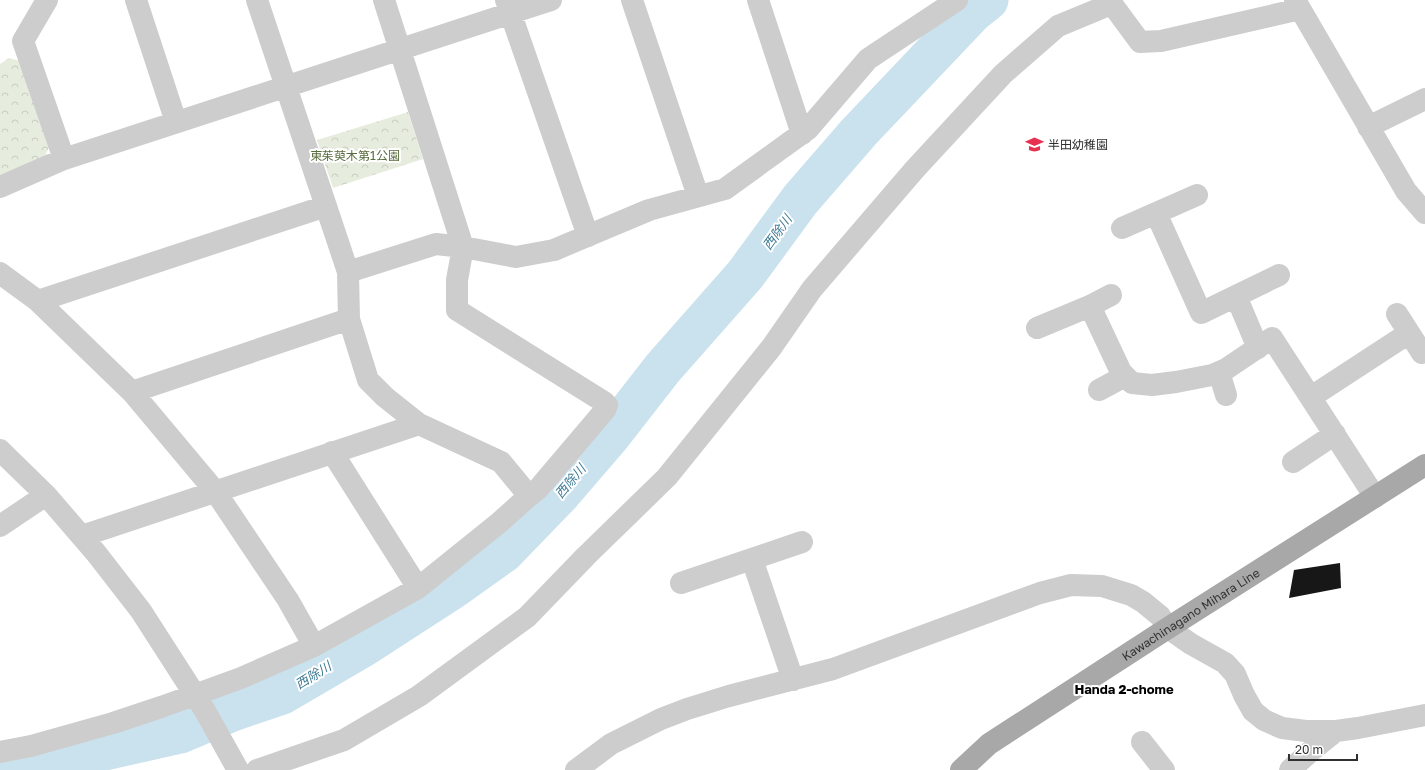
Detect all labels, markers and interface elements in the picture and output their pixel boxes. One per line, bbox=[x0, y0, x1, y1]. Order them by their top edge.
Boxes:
school or university icon: 半田幼稚園 bbox=[1025, 134, 1045, 154]
place label: 半田幼稚園 bbox=[1048, 137, 1108, 152]
park label: 東茱萸木第1公園 bbox=[310, 148, 400, 163]
water label: 西除川 bbox=[759, 210, 796, 252]
water label: 西除川 bbox=[551, 459, 590, 501]
street label: Kawachinagano Mihara Line bbox=[1119, 564, 1262, 664]
water label: 西除川 bbox=[292, 657, 335, 692]
district label: Handa 2-chome bbox=[1074, 681, 1174, 697]
scale bar bbox=[1289, 736, 1357, 762]
text: 20 m bbox=[1295, 742, 1323, 757]

